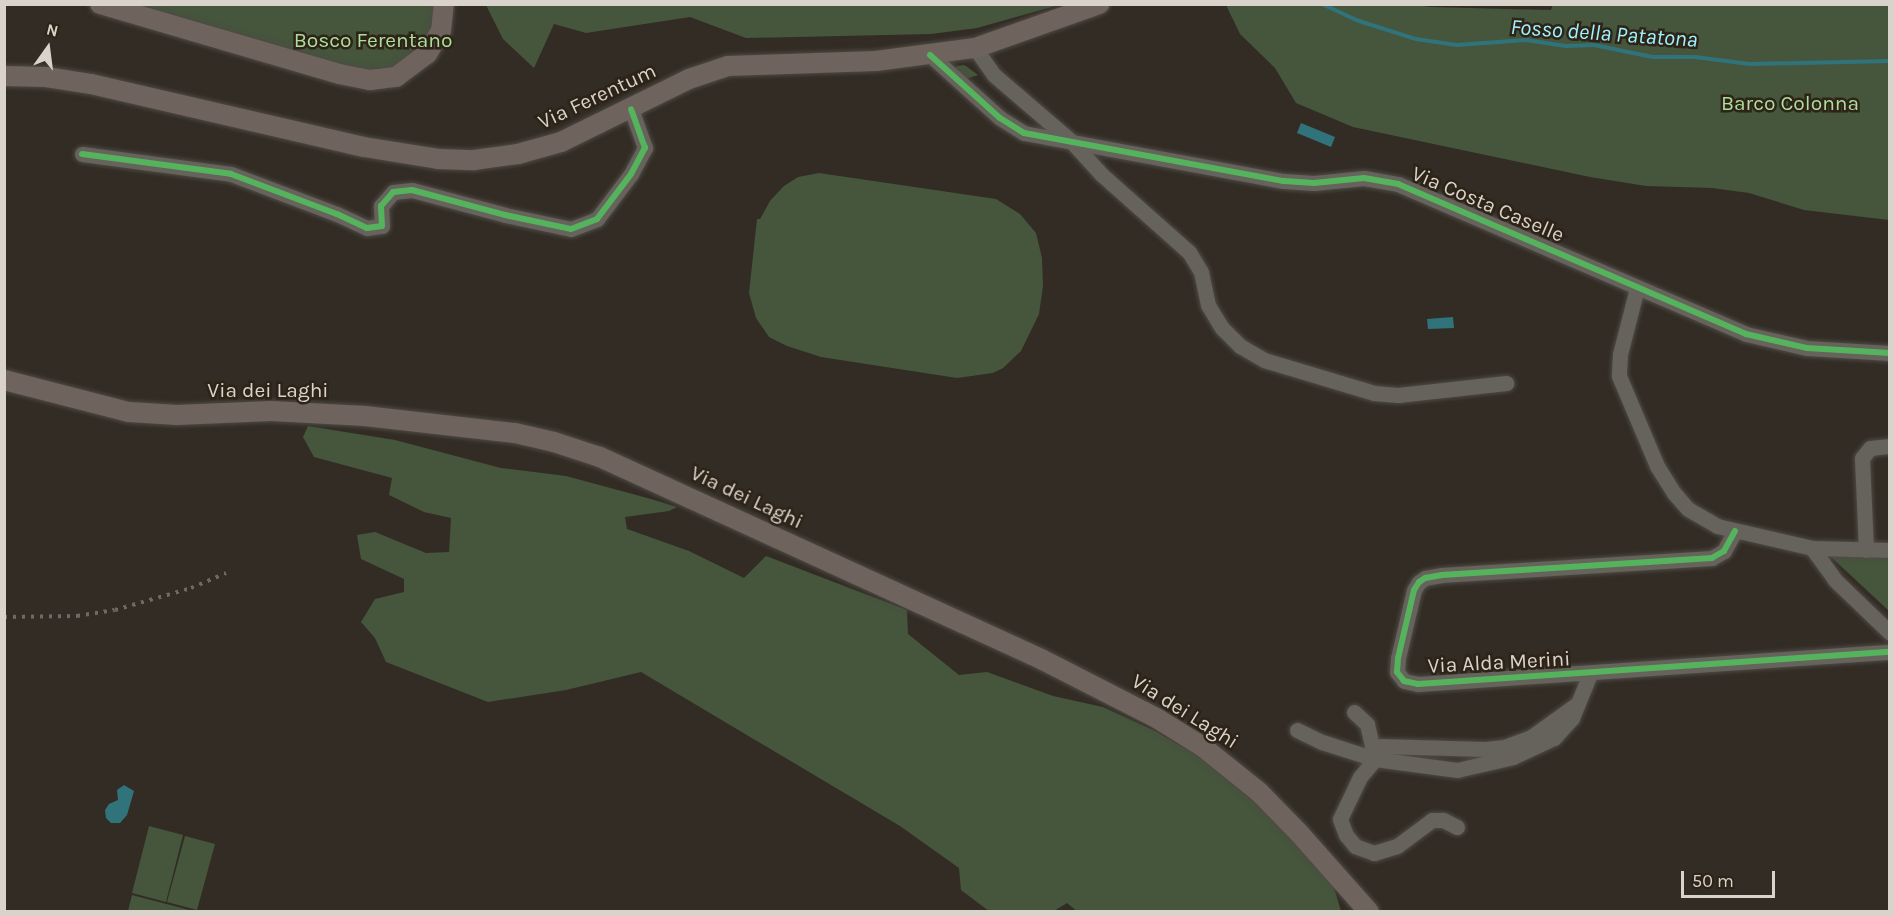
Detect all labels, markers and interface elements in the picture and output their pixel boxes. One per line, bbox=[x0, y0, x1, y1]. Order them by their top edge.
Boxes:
water label: Fosso della Patatona bbox=[1509, 14, 1699, 54]
north arrow bbox=[18, 18, 78, 78]
text: N bbox=[45, 19, 60, 41]
park label: Bosco Ferentano bbox=[294, 27, 452, 53]
street label: Via Ferentum bbox=[534, 58, 660, 134]
park label: Barco Colonna bbox=[1721, 90, 1859, 116]
street label: Via Costa Caselle bbox=[1408, 161, 1568, 247]
street label: Via dei Laghi bbox=[207, 377, 329, 403]
street label: Via dei Laghi bbox=[687, 460, 807, 534]
street label: Via Alda Merini bbox=[1427, 646, 1571, 678]
street label: Via dei Laghi bbox=[1127, 668, 1243, 754]
scale bar bbox=[1684, 859, 1778, 897]
text: 50 m bbox=[1692, 870, 1734, 892]

